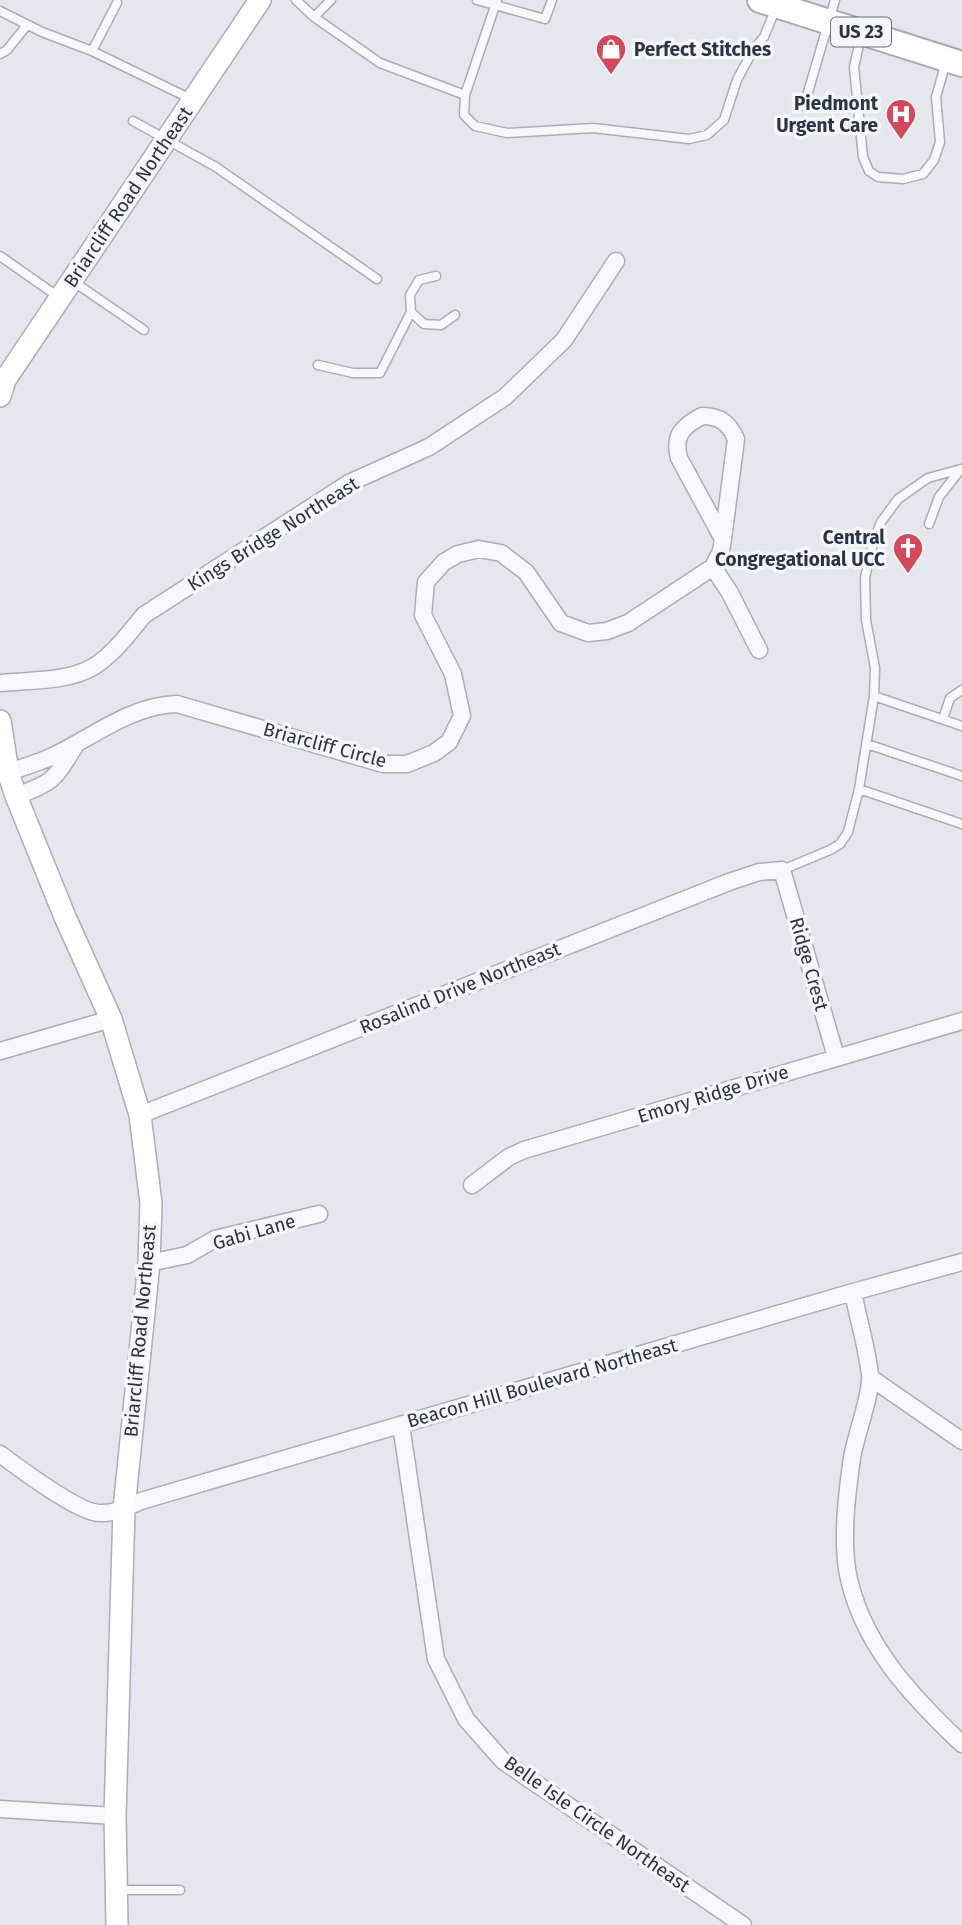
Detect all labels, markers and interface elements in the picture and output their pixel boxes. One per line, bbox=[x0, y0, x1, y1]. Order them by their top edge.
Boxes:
road number: US 23 bbox=[831, 17, 891, 46]
shop icon: Perfect Stitches bbox=[594, 32, 628, 76]
place label: Perfect Stitches bbox=[634, 38, 771, 61]
place label: Piedmont Urgent Care bbox=[776, 92, 879, 137]
hospital icon: Piedmont Urgent Care bbox=[884, 97, 918, 141]
street label: Briarcliff Road Northeast bbox=[59, 102, 197, 292]
street label: Kings Bridge Northeast bbox=[183, 472, 363, 596]
place label: Central Congregational UCC bbox=[715, 526, 885, 571]
church icon: Central Congregational UCC bbox=[891, 531, 925, 575]
street label: Briarcliff Circle bbox=[261, 717, 389, 773]
street label: Ridge Crest bbox=[785, 915, 833, 1014]
street label: Rosalind Drive Northeast bbox=[356, 937, 564, 1039]
street label: Emory Ridge Drive bbox=[635, 1060, 791, 1128]
street label: Gabi Lane bbox=[210, 1209, 298, 1255]
street label: Briarcliff Road Northeast bbox=[119, 1224, 161, 1438]
street label: Beacon Hill Boulevard Northeast bbox=[404, 1333, 680, 1433]
street label: Belle Isle Circle Northeast bbox=[500, 1751, 695, 1897]

